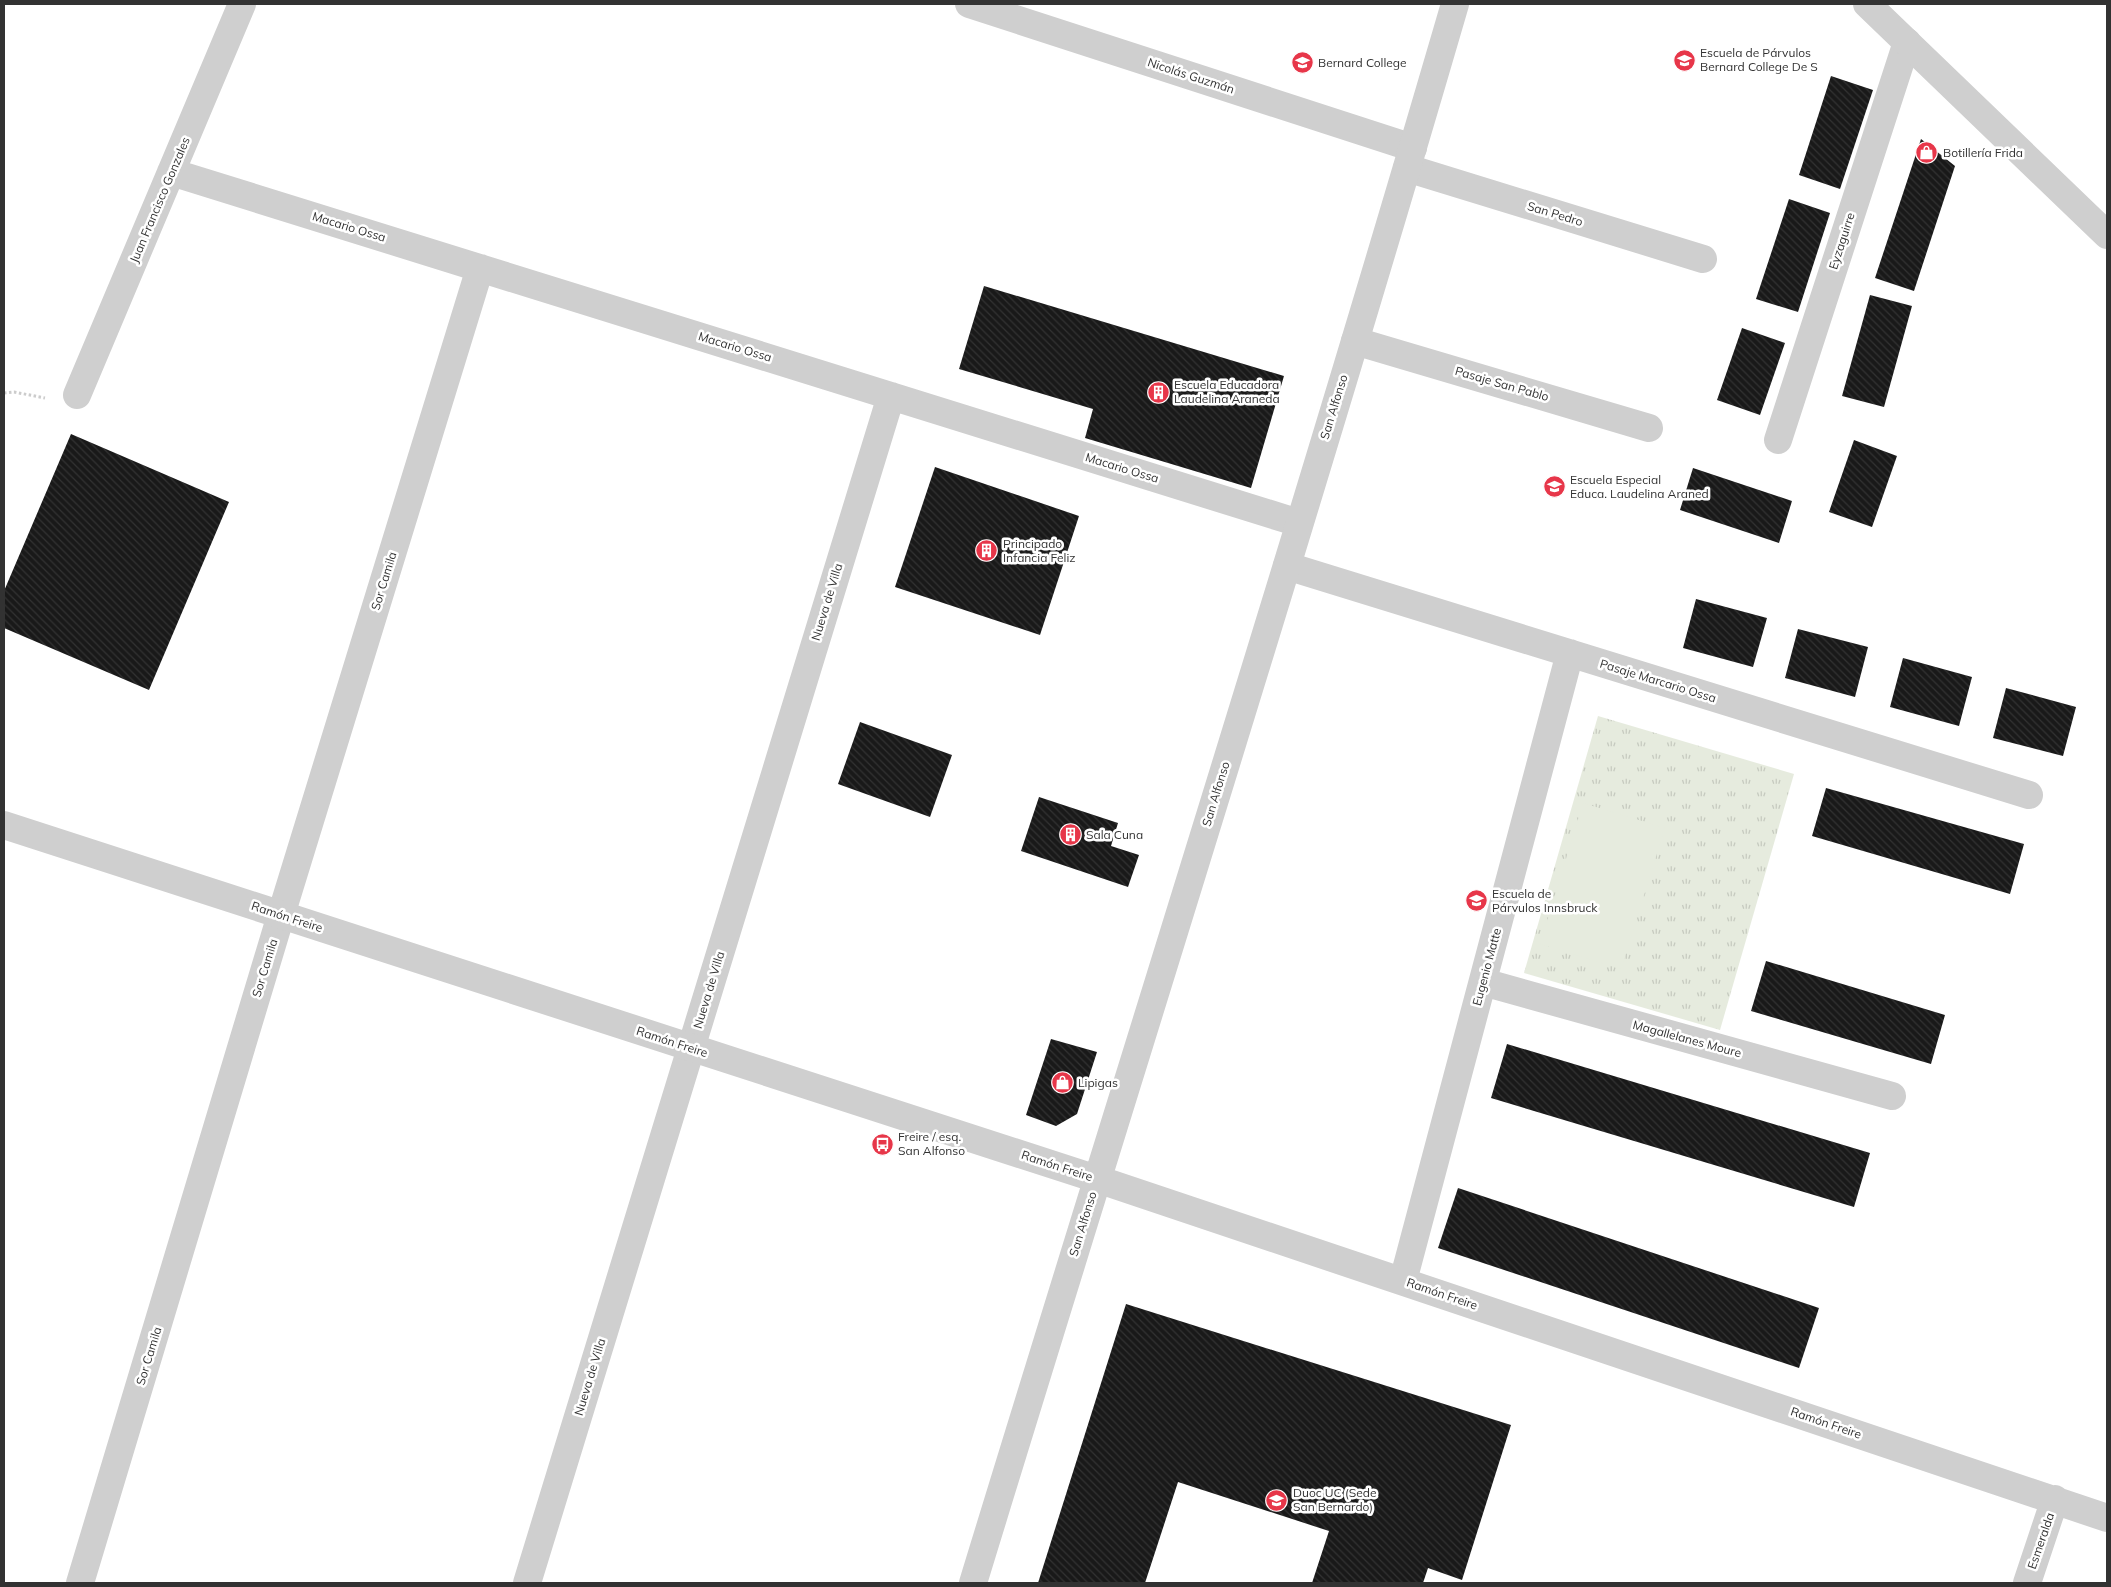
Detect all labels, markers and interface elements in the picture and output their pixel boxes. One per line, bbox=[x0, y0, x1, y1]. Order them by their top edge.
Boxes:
place label: Escuela de Párvulos Bernard College De S bbox=[1700, 45, 1818, 74]
school or university icon: Escuela de Párvulos Bernard College De S bbox=[1672, 48, 1696, 72]
school or university icon: Bernard College bbox=[1290, 51, 1314, 75]
street label: Nicolás Guzmán bbox=[1146, 54, 1236, 97]
place label: Bernard College bbox=[1318, 55, 1407, 70]
street label: Juan Francisco Gonzales bbox=[126, 135, 193, 265]
shop icon: Botillería Frida bbox=[1915, 141, 1939, 165]
place label: Botillería Frida bbox=[1943, 145, 2023, 160]
street label: San Pedro bbox=[1526, 198, 1585, 229]
street label: Macario Ossa bbox=[311, 208, 388, 245]
street label: Eyzaguirre bbox=[1825, 211, 1858, 271]
street label: Macario Ossa bbox=[697, 328, 774, 365]
street label: Pasaje San Pablo bbox=[1454, 363, 1551, 404]
street label: San Alfonso bbox=[1317, 372, 1351, 441]
place label: Escuela Educadora Laudelina Araneda bbox=[1174, 377, 1280, 406]
building icon: Escuela Educadora Laudelina Araneda bbox=[1146, 380, 1170, 404]
street label: Macario Ossa bbox=[1084, 449, 1161, 486]
place label: Escuela Especial Educa. Laudelina Araned bbox=[1570, 472, 1709, 501]
school or university icon: Escuela Especial Educa. Laudelina Araned bbox=[1542, 475, 1566, 499]
place label: Principado Infancia Feliz bbox=[1003, 536, 1075, 565]
building icon: Principado Infancia Feliz bbox=[975, 539, 999, 563]
street label: Sor Camila bbox=[368, 550, 400, 612]
street label: Nueva de Villa bbox=[808, 561, 845, 642]
street label: Pasaje Marcario Ossa bbox=[1598, 656, 1718, 705]
street label: San Alfonso bbox=[1199, 759, 1233, 828]
building icon: Sala Cuna bbox=[1058, 823, 1082, 847]
place label: Sala Cuna bbox=[1086, 827, 1143, 842]
place label: Escuela de Párvulos Innsbruck bbox=[1492, 886, 1598, 915]
school or university icon: Escuela de Párvulos Innsbruck bbox=[1464, 889, 1488, 913]
street label: Ramón Freire bbox=[250, 898, 325, 935]
street label: Eugenio Matte bbox=[1469, 926, 1504, 1007]
street label: Sor Camila bbox=[249, 937, 281, 999]
street label: Nueva de Villa bbox=[690, 949, 727, 1030]
street label: Magallelanes Moure bbox=[1631, 1017, 1743, 1060]
street label: Ramón Freire bbox=[635, 1023, 710, 1060]
shop icon: Lipigas bbox=[1050, 1071, 1074, 1095]
place label: Lipigas bbox=[1078, 1075, 1118, 1090]
place label: Freire / esq. San Alfonso bbox=[898, 1129, 965, 1158]
bus stop icon: Freire / esq. San Alfonso bbox=[870, 1132, 894, 1156]
street label: Ramón Freire bbox=[1020, 1147, 1095, 1184]
street label: San Alfonso bbox=[1066, 1189, 1100, 1258]
street label: Ramón Freire bbox=[1405, 1274, 1480, 1313]
street label: Sor Camila bbox=[133, 1325, 165, 1387]
street label: Nueva de Villa bbox=[571, 1336, 608, 1417]
street label: Ramón Freire bbox=[1789, 1403, 1864, 1442]
place label: Duoc UC (Sede San Bernardo) bbox=[1293, 1485, 1376, 1514]
school or university icon: Duoc UC (Sede San Bernardo) bbox=[1265, 1488, 1289, 1512]
street label: Esmeralda bbox=[2024, 1511, 2057, 1571]

